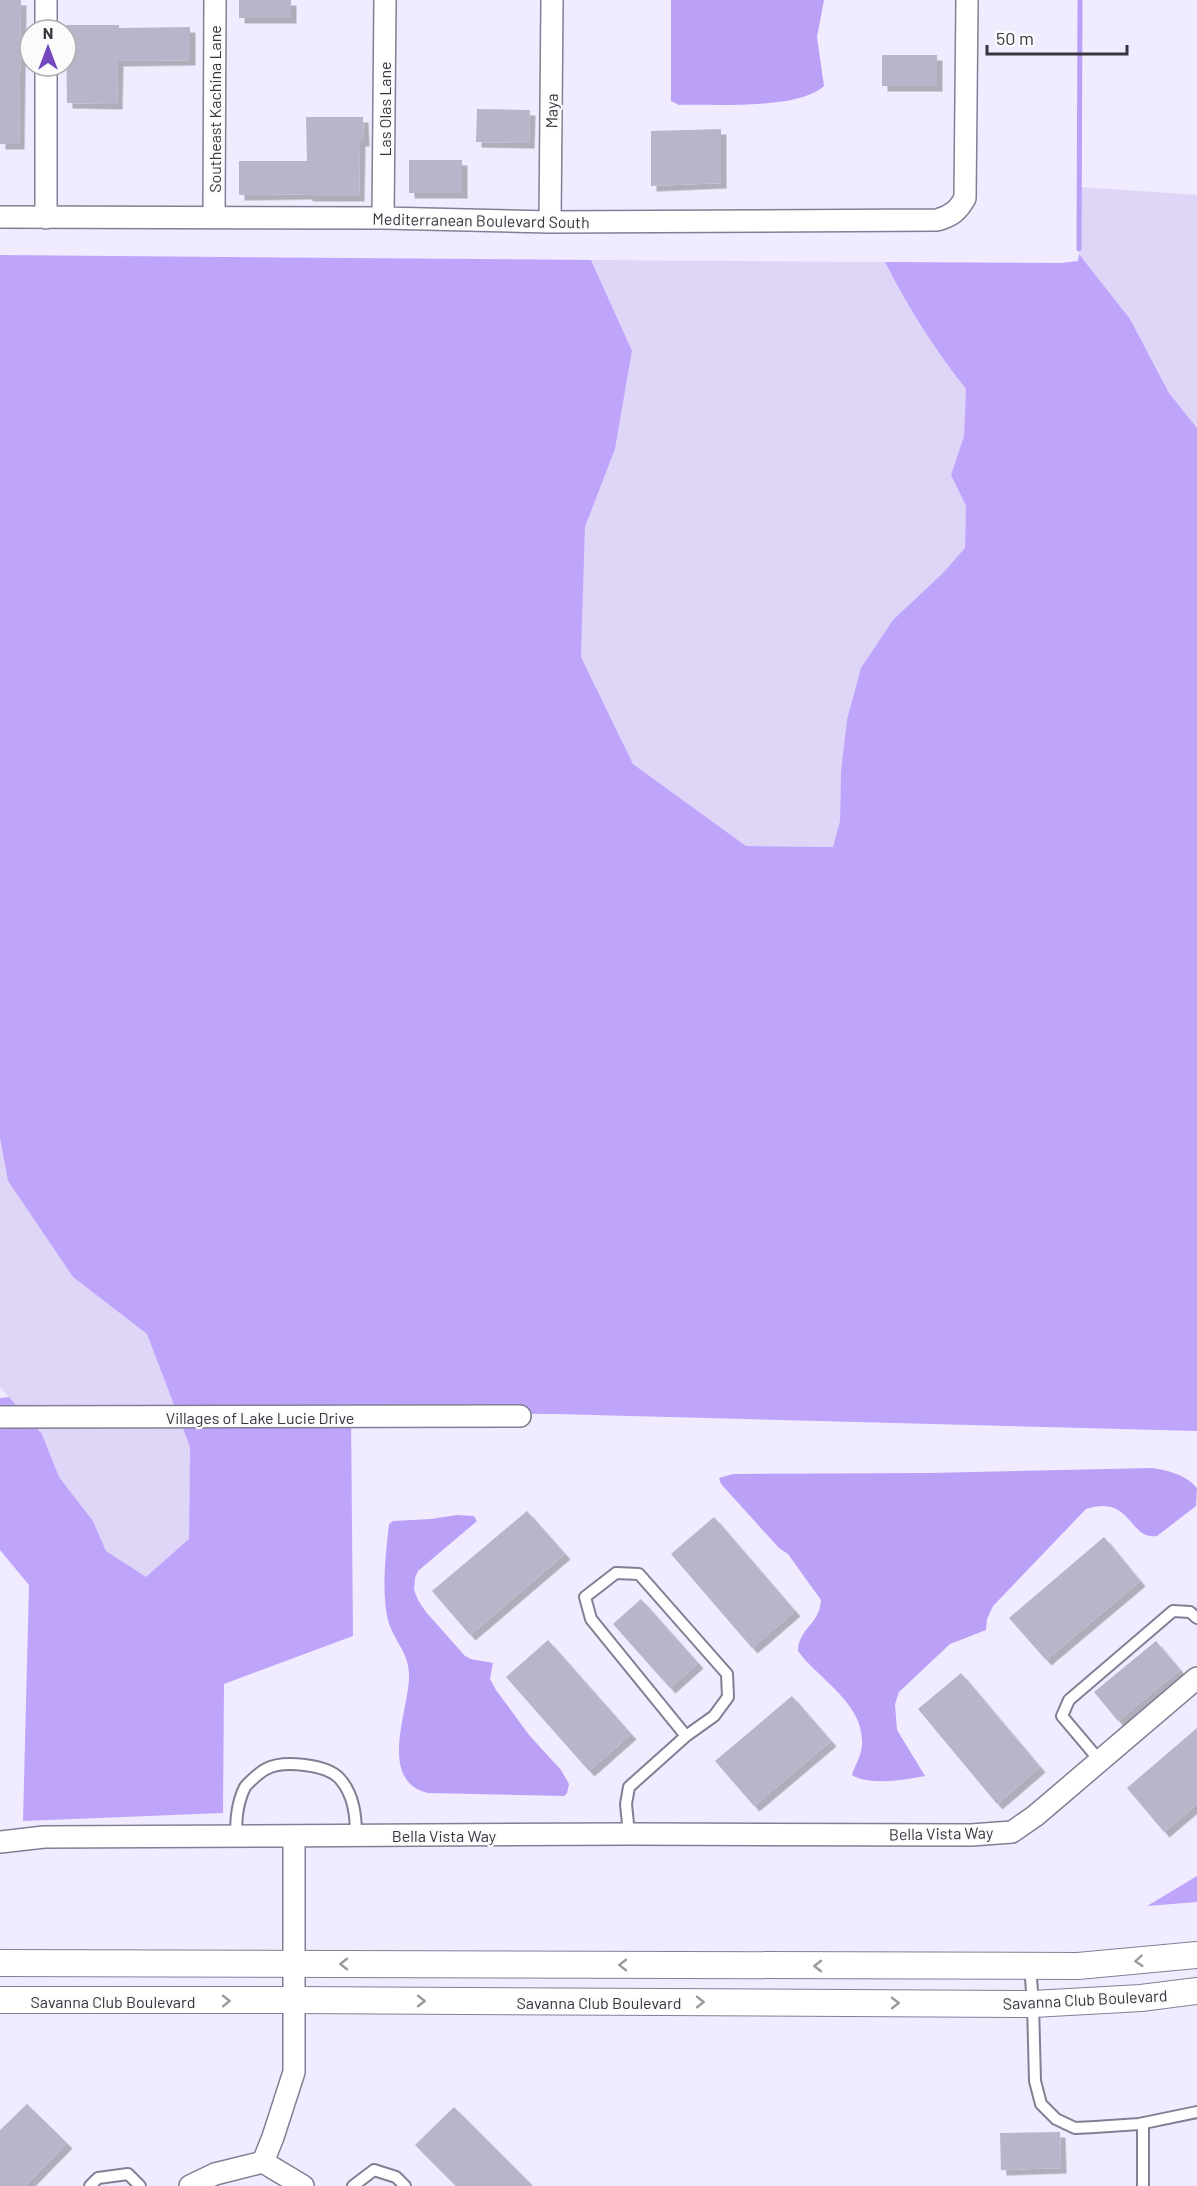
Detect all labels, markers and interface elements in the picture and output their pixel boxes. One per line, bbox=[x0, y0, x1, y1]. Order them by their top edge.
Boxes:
north arrow bbox=[18, 18, 78, 78]
scale bar bbox=[987, 18, 1126, 56]
text: N bbox=[43, 23, 53, 42]
street label: Southeast Kachina Lane bbox=[205, 25, 224, 193]
text: 50 m bbox=[996, 27, 1034, 49]
street label: Las Olas Lane bbox=[375, 61, 394, 157]
street label: Maya bbox=[541, 93, 561, 129]
street label: Mediterranean Boulevard South bbox=[372, 209, 590, 231]
street label: Villages of Lake Lucie Drive bbox=[166, 1408, 354, 1427]
street label: Bella Vista Way bbox=[889, 1823, 994, 1843]
street label: Bella Vista Way bbox=[392, 1826, 497, 1845]
one-way arrow bbox=[1134, 1954, 1143, 1967]
one-way arrow bbox=[340, 1958, 349, 1970]
one-way arrow bbox=[619, 1959, 628, 1971]
one-way arrow bbox=[814, 1959, 823, 1972]
street label: Savanna Club Boulevard bbox=[1002, 1985, 1168, 2013]
street label: Savanna Club Boulevard bbox=[31, 1992, 195, 2011]
street label: Savanna Club Boulevard bbox=[517, 1993, 681, 2012]
one-way arrow bbox=[222, 1995, 231, 2007]
one-way arrow bbox=[417, 1995, 426, 2007]
one-way arrow bbox=[696, 1996, 705, 2008]
one-way arrow bbox=[891, 1997, 900, 2010]

